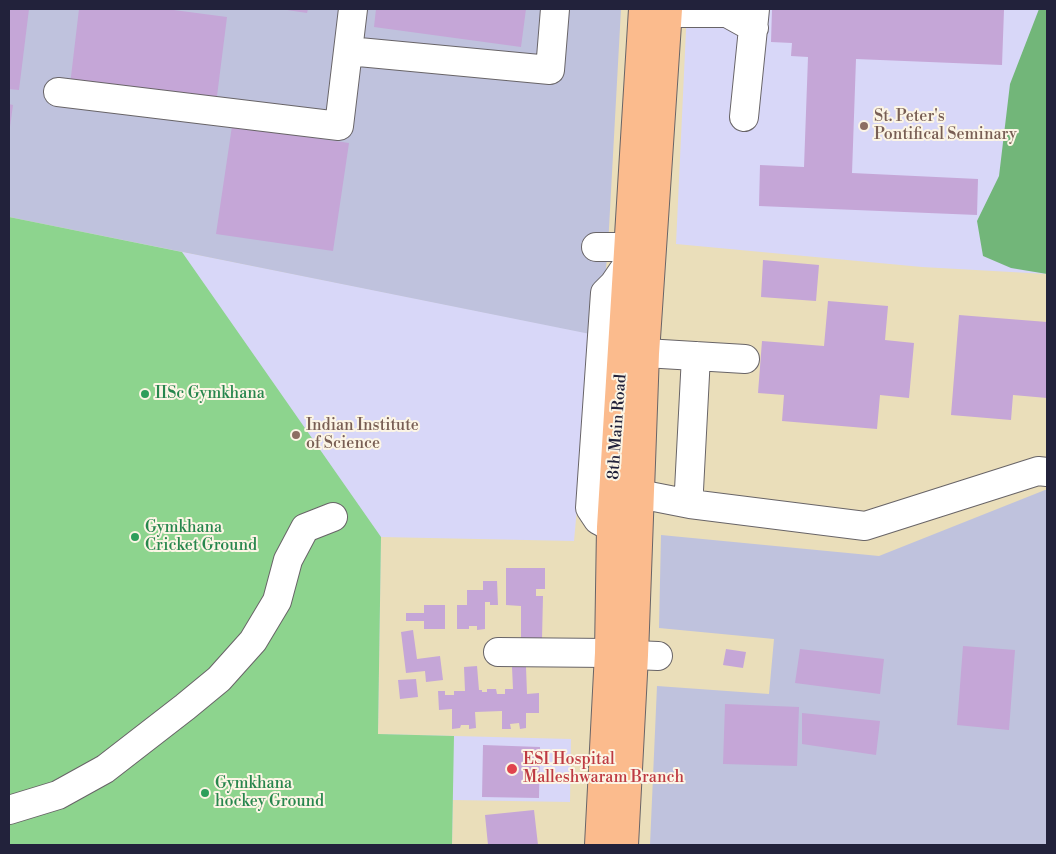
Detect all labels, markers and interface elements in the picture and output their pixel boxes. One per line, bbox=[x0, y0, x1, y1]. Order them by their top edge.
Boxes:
place label: St. Peter's Pontifical Seminary bbox=[874, 107, 1017, 145]
marker: St. Peter's Pontifical Seminary bbox=[858, 120, 870, 132]
street label: 8th Main Road bbox=[605, 373, 631, 481]
place label: IISc Gymkhana bbox=[155, 384, 265, 404]
marker: IISc Gymkhana bbox=[139, 388, 151, 400]
place label: Indian Institute of Science bbox=[306, 416, 419, 454]
marker: Indian Institute of Science bbox=[290, 429, 302, 441]
place label: Gymkhana Cricket Ground bbox=[145, 518, 257, 556]
marker: Gymkhana Cricket Ground bbox=[129, 531, 141, 543]
place label: ESI Hospital Malleshwaram Branch bbox=[523, 750, 684, 788]
marker: ESI Hospital Malleshwaram Branch bbox=[505, 762, 519, 776]
place label: Gymkhana hockey Ground bbox=[215, 774, 324, 812]
marker: Gymkhana hockey Ground bbox=[199, 787, 211, 799]

